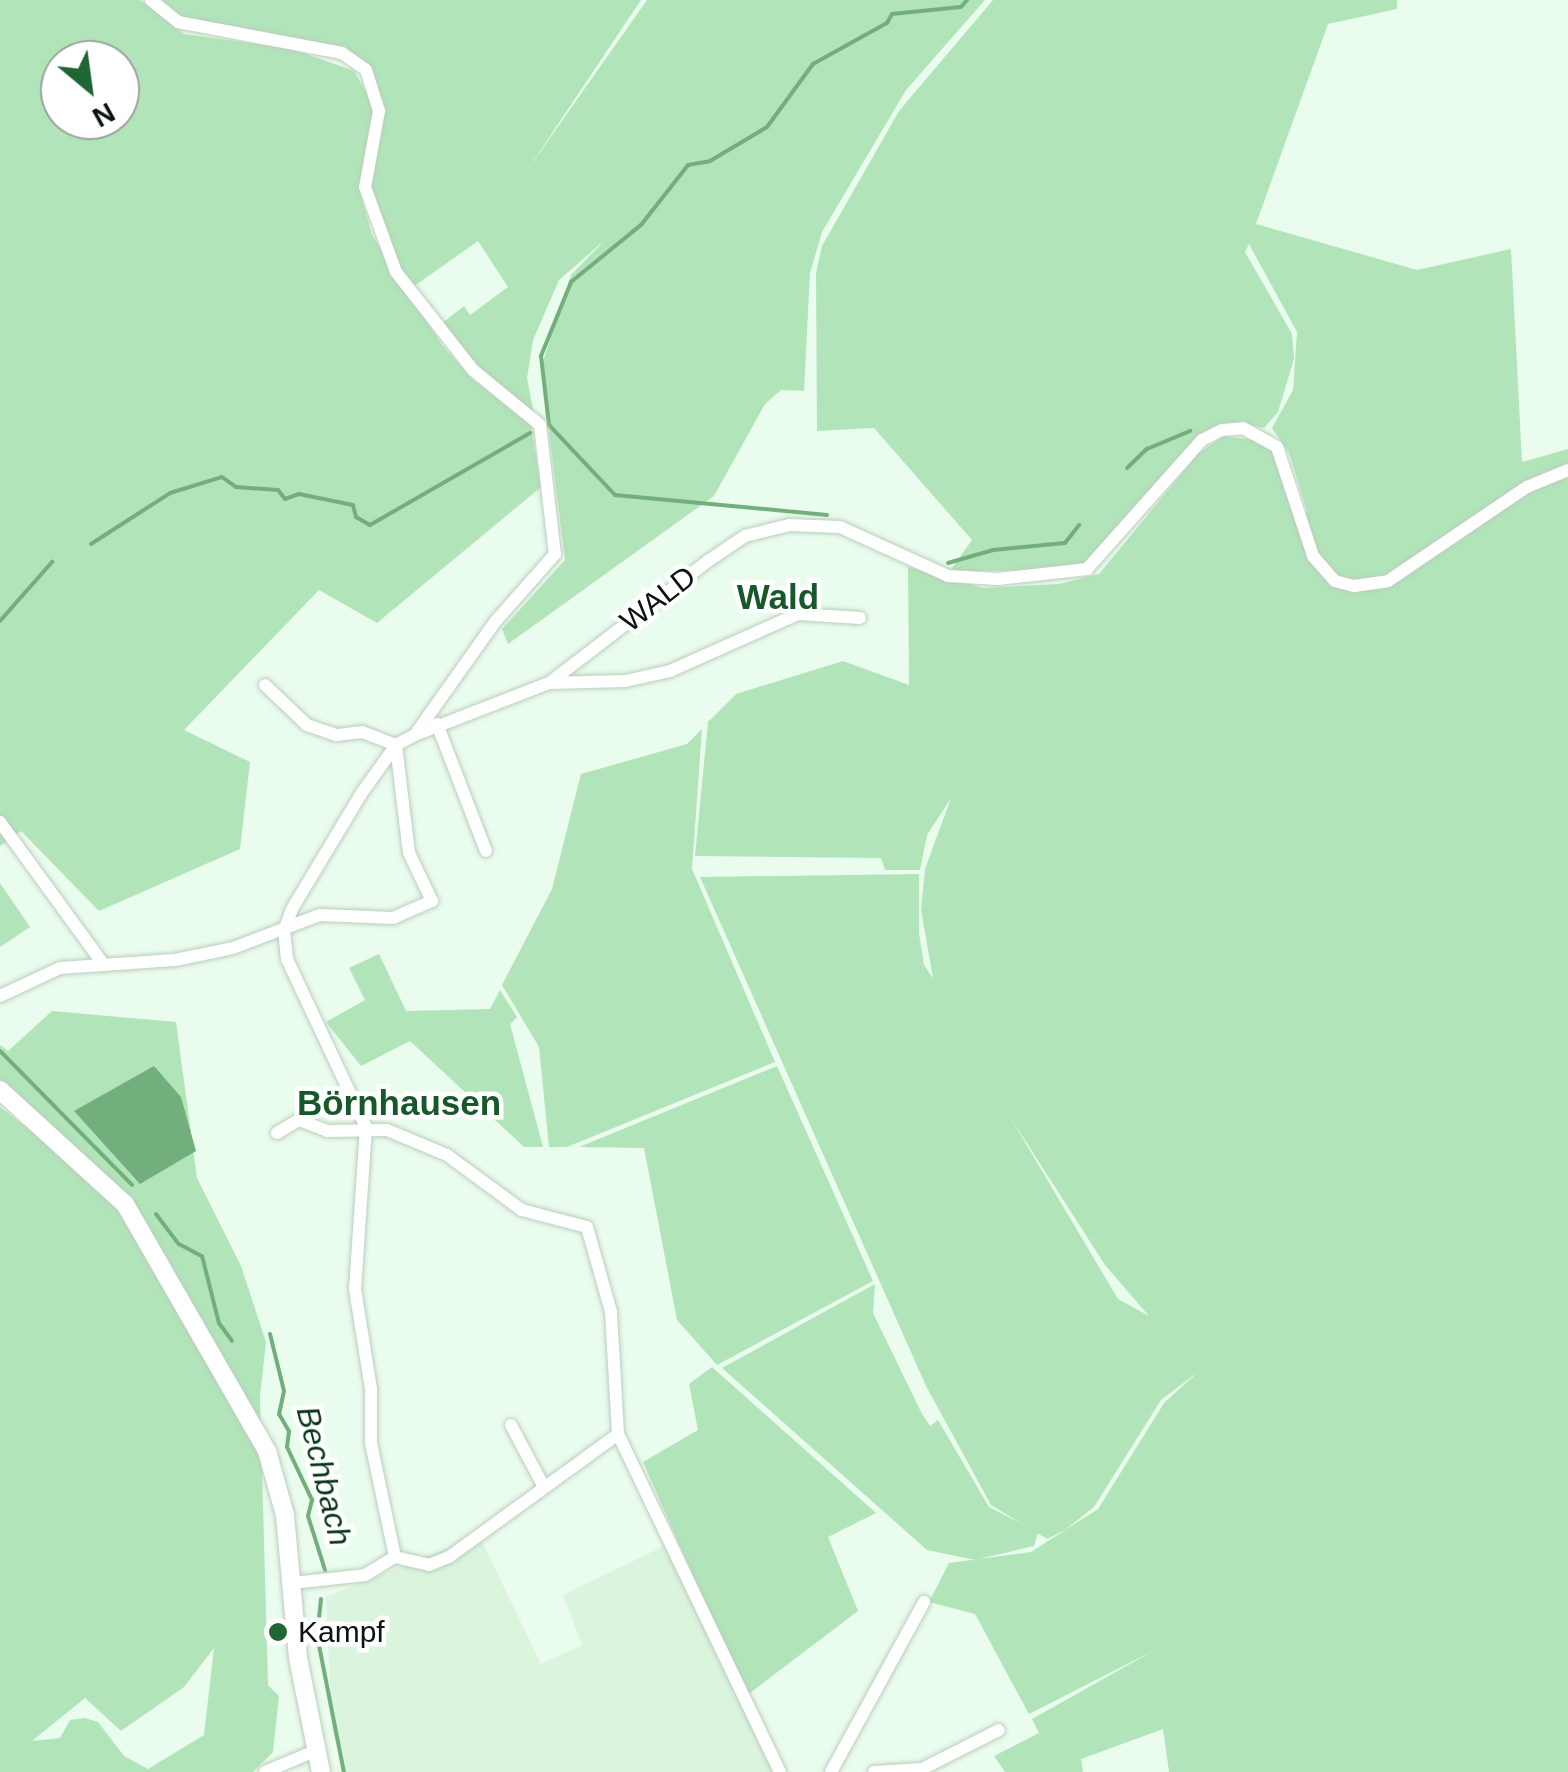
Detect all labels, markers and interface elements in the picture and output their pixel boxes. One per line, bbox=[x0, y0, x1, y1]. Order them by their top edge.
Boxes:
north arrow bbox=[40, 40, 140, 140]
text: N bbox=[87, 96, 120, 133]
street label: WALD bbox=[613, 558, 703, 640]
district label: Wald bbox=[737, 576, 819, 618]
district label: Börnhausen bbox=[297, 1082, 501, 1124]
water label: Bechbach bbox=[288, 1402, 360, 1550]
place label: Kampf bbox=[298, 1614, 385, 1650]
marker: Kampf bbox=[267, 1621, 289, 1643]

